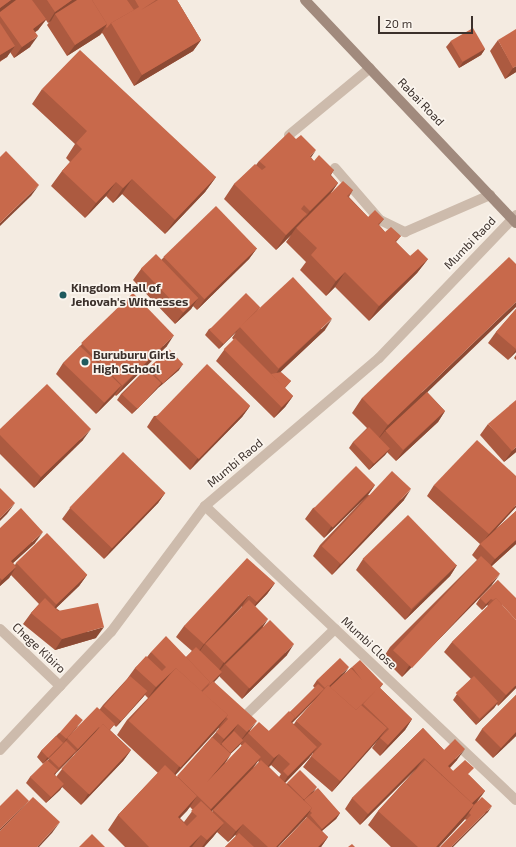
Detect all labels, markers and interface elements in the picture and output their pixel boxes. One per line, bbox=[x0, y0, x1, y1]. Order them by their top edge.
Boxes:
scale bar bbox=[380, 8, 475, 34]
text: 20 m bbox=[385, 16, 412, 30]
street label: Rabai Road bbox=[395, 75, 447, 129]
street label: Mumbi Raod bbox=[441, 214, 499, 272]
place label: Kingdom Hall of Jehovah's Witnesses bbox=[71, 281, 188, 309]
marker: Kingdom Hall of Jehovah's Witnesses bbox=[58, 290, 68, 300]
place label: Buruburu Girls High School bbox=[93, 348, 176, 376]
marker: Buruburu Girls High School bbox=[80, 357, 90, 367]
street label: Mumbi Raod bbox=[204, 436, 266, 490]
street label: Mumbi Close bbox=[338, 614, 400, 672]
street label: Chege Kibiro bbox=[9, 620, 69, 676]

